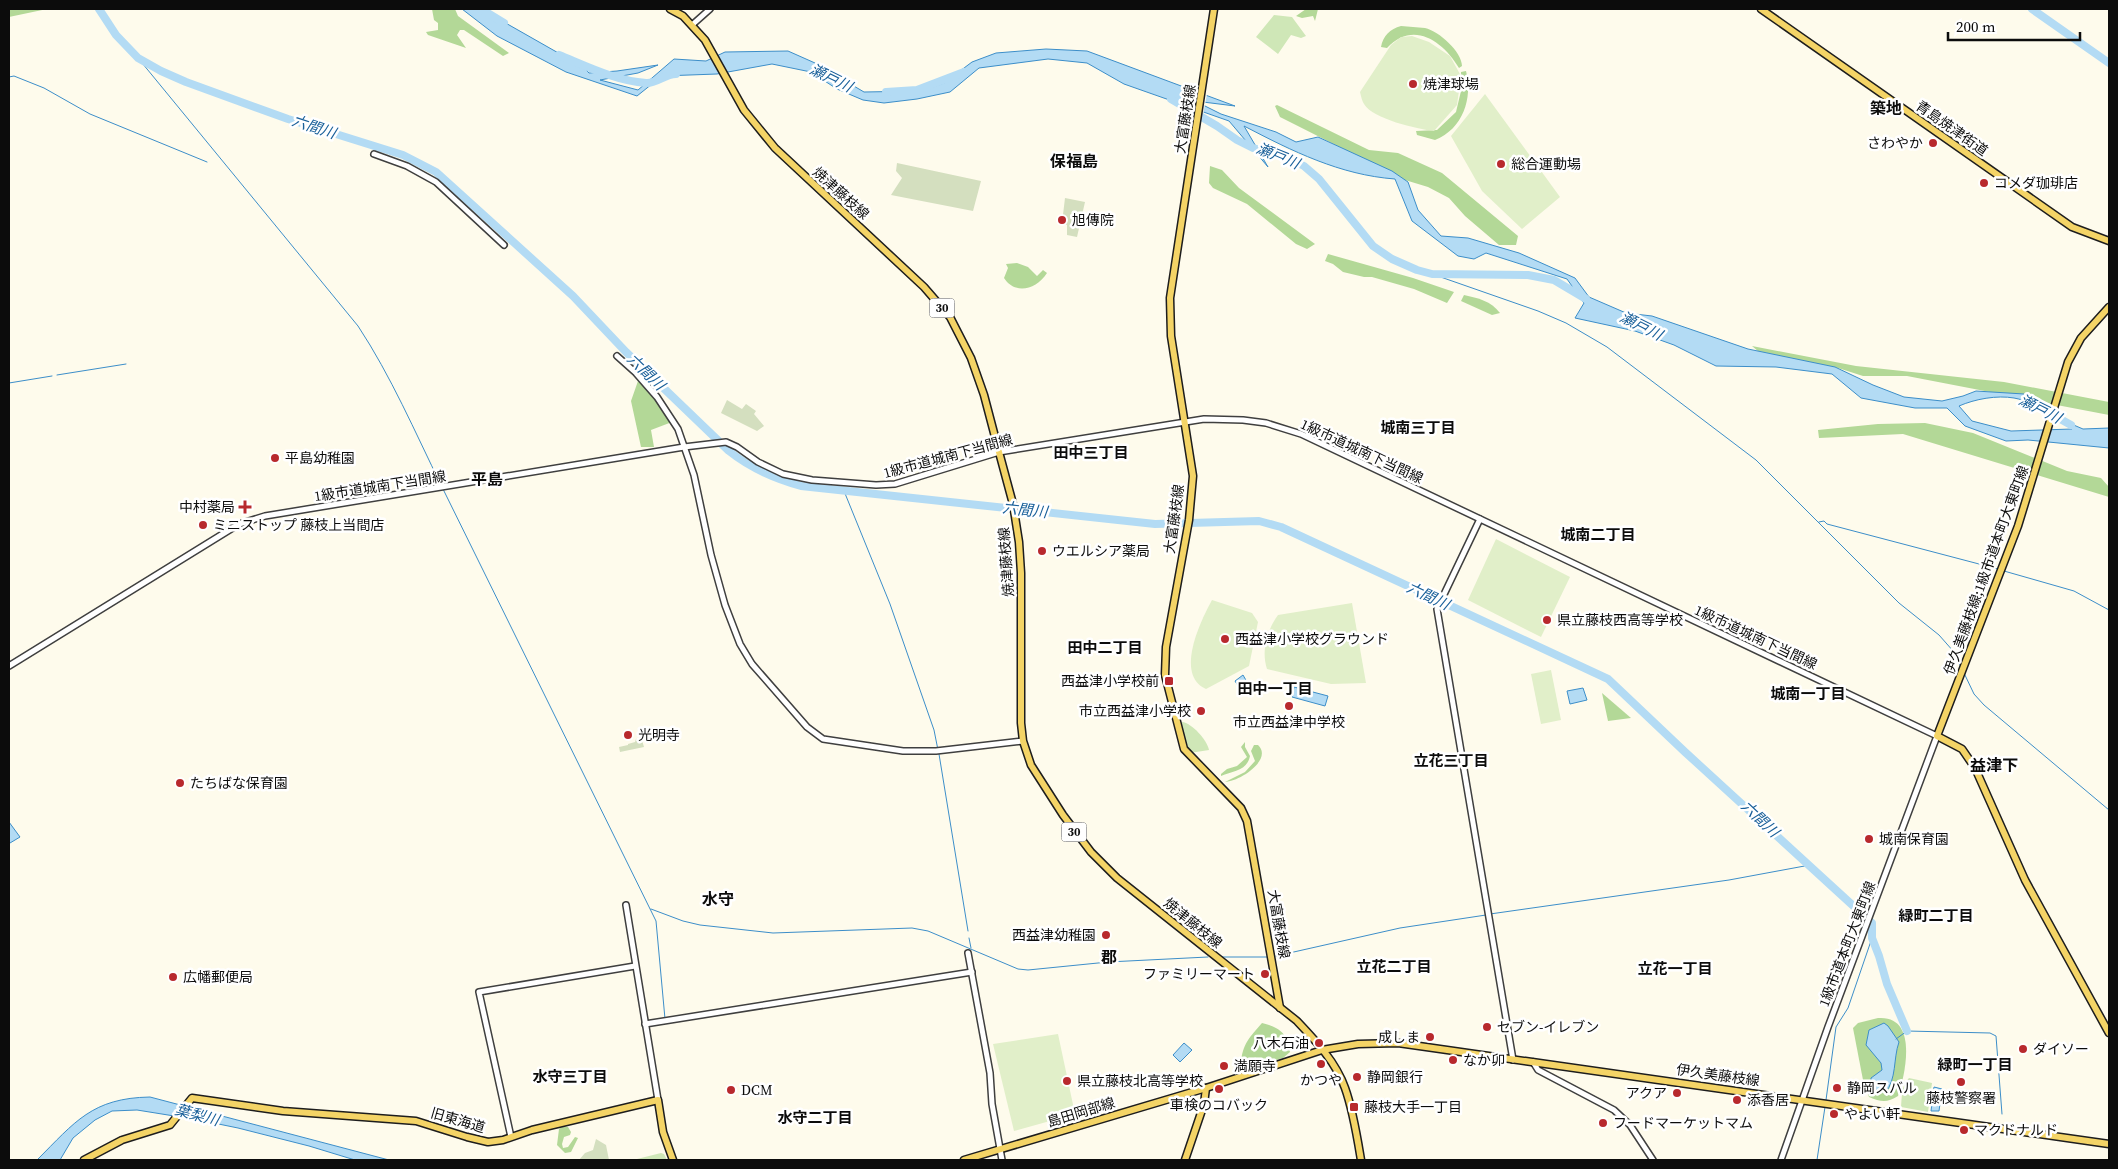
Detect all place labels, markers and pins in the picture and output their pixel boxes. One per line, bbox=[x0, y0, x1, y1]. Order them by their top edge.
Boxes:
place label: 焼津球場 bbox=[1423, 74, 1479, 94]
marker: 焼津球場 bbox=[1407, 78, 1419, 90]
place label: さわやか bbox=[1867, 133, 1923, 153]
marker: さわやか bbox=[1927, 137, 1939, 149]
place label: 総合運動場 bbox=[1511, 154, 1581, 174]
marker: 総合運動場 bbox=[1495, 158, 1507, 170]
place label: コメダ珈琲店 bbox=[1994, 173, 2078, 193]
marker: コメダ珈琲店 bbox=[1978, 177, 1990, 189]
place label: 旭傳院 bbox=[1072, 210, 1114, 230]
marker: 旭傳院 bbox=[1056, 214, 1068, 226]
place label: 平島幼稚園 bbox=[285, 448, 355, 468]
marker: 平島幼稚園 bbox=[269, 452, 281, 464]
place label: 中村薬局 bbox=[179, 497, 235, 517]
marker: 中村薬局 bbox=[239, 501, 251, 513]
place label: ミニストップ 藤枝上当間店 bbox=[213, 515, 384, 535]
marker: ミニストップ 藤枝上当間店 bbox=[197, 519, 209, 531]
place label: ウエルシア薬局 bbox=[1052, 541, 1150, 561]
marker: ウエルシア薬局 bbox=[1036, 545, 1048, 557]
place label: 県立藤枝西高等学校 bbox=[1557, 610, 1683, 630]
marker: 県立藤枝西高等学校 bbox=[1541, 614, 1553, 626]
place label: 西益津小学校グラウンド bbox=[1235, 629, 1389, 649]
marker: 西益津小学校グラウンド bbox=[1219, 633, 1231, 645]
place label: 西益津小学校前 bbox=[1061, 671, 1159, 691]
marker: 西益津小学校前 bbox=[1163, 675, 1175, 687]
marker: 市立西益津中学校 bbox=[1283, 700, 1295, 712]
place label: 市立西益津小学校 bbox=[1079, 701, 1191, 721]
marker: 市立西益津小学校 bbox=[1195, 705, 1207, 717]
place label: 市立西益津中学校 bbox=[1233, 712, 1345, 732]
place label: 光明寺 bbox=[638, 725, 680, 745]
marker: 光明寺 bbox=[622, 729, 634, 741]
place label: たちばな保育園 bbox=[190, 773, 288, 793]
marker: たちばな保育園 bbox=[174, 777, 186, 789]
place label: 城南保育園 bbox=[1879, 829, 1949, 849]
marker: 城南保育園 bbox=[1863, 833, 1875, 845]
place label: 西益津幼稚園 bbox=[1012, 925, 1096, 945]
marker: 西益津幼稚園 bbox=[1100, 929, 1112, 941]
place label: ファミリーマート bbox=[1143, 964, 1255, 984]
place label: 広幡郵便局 bbox=[183, 967, 253, 987]
marker: ファミリーマート bbox=[1259, 968, 1271, 980]
marker: 広幡郵便局 bbox=[167, 971, 179, 983]
place label: セブン-イレブン bbox=[1497, 1017, 1599, 1037]
marker: セブン-イレブン bbox=[1481, 1021, 1493, 1033]
place label: 成しま bbox=[1378, 1027, 1420, 1047]
marker: 成しま bbox=[1424, 1031, 1436, 1043]
place label: 八木石油 bbox=[1253, 1033, 1309, 1053]
marker: 八木石油 bbox=[1313, 1037, 1325, 1049]
place label: ダイソー bbox=[2033, 1039, 2089, 1059]
marker: ダイソー bbox=[2017, 1043, 2029, 1055]
place label: なか卯 bbox=[1463, 1050, 1505, 1070]
marker: なか卯 bbox=[1447, 1054, 1459, 1066]
place label: 満願寺 bbox=[1234, 1056, 1276, 1076]
marker: かつや bbox=[1315, 1058, 1327, 1070]
marker: 満願寺 bbox=[1218, 1060, 1230, 1072]
place label: 静岡銀行 bbox=[1367, 1067, 1423, 1087]
place label: かつや bbox=[1300, 1070, 1342, 1090]
place label: 県立藤枝北高等学校 bbox=[1077, 1071, 1203, 1091]
marker: 静岡銀行 bbox=[1351, 1071, 1363, 1083]
marker: 県立藤枝北高等学校 bbox=[1061, 1075, 1073, 1087]
marker: 藤枝警察署 bbox=[1955, 1076, 1967, 1088]
place label: 静岡スバル bbox=[1847, 1078, 1917, 1098]
place label: DCM bbox=[741, 1080, 773, 1100]
marker: 静岡スバル bbox=[1831, 1082, 1843, 1094]
marker: 車検のコバック bbox=[1213, 1083, 1225, 1095]
place label: アクア bbox=[1626, 1083, 1667, 1103]
marker: DCM bbox=[725, 1084, 737, 1096]
marker: アクア bbox=[1671, 1087, 1683, 1099]
place label: 藤枝警察署 bbox=[1926, 1088, 1996, 1108]
place label: 添香居 bbox=[1747, 1090, 1789, 1110]
marker: 添香居 bbox=[1731, 1094, 1743, 1106]
place label: 車検のコバック bbox=[1170, 1095, 1268, 1115]
place label: 藤枝大手一丁目 bbox=[1364, 1097, 1462, 1117]
marker: 藤枝大手一丁目 bbox=[1348, 1101, 1360, 1113]
place label: やよい軒 bbox=[1844, 1104, 1900, 1124]
marker: やよい軒 bbox=[1828, 1108, 1840, 1120]
place label: フードマーケットマム bbox=[1613, 1113, 1753, 1133]
marker: フードマーケットマム bbox=[1597, 1117, 1609, 1129]
place label: マクドナルド bbox=[1974, 1120, 2058, 1140]
marker: マクドナルド bbox=[1958, 1124, 1970, 1136]

